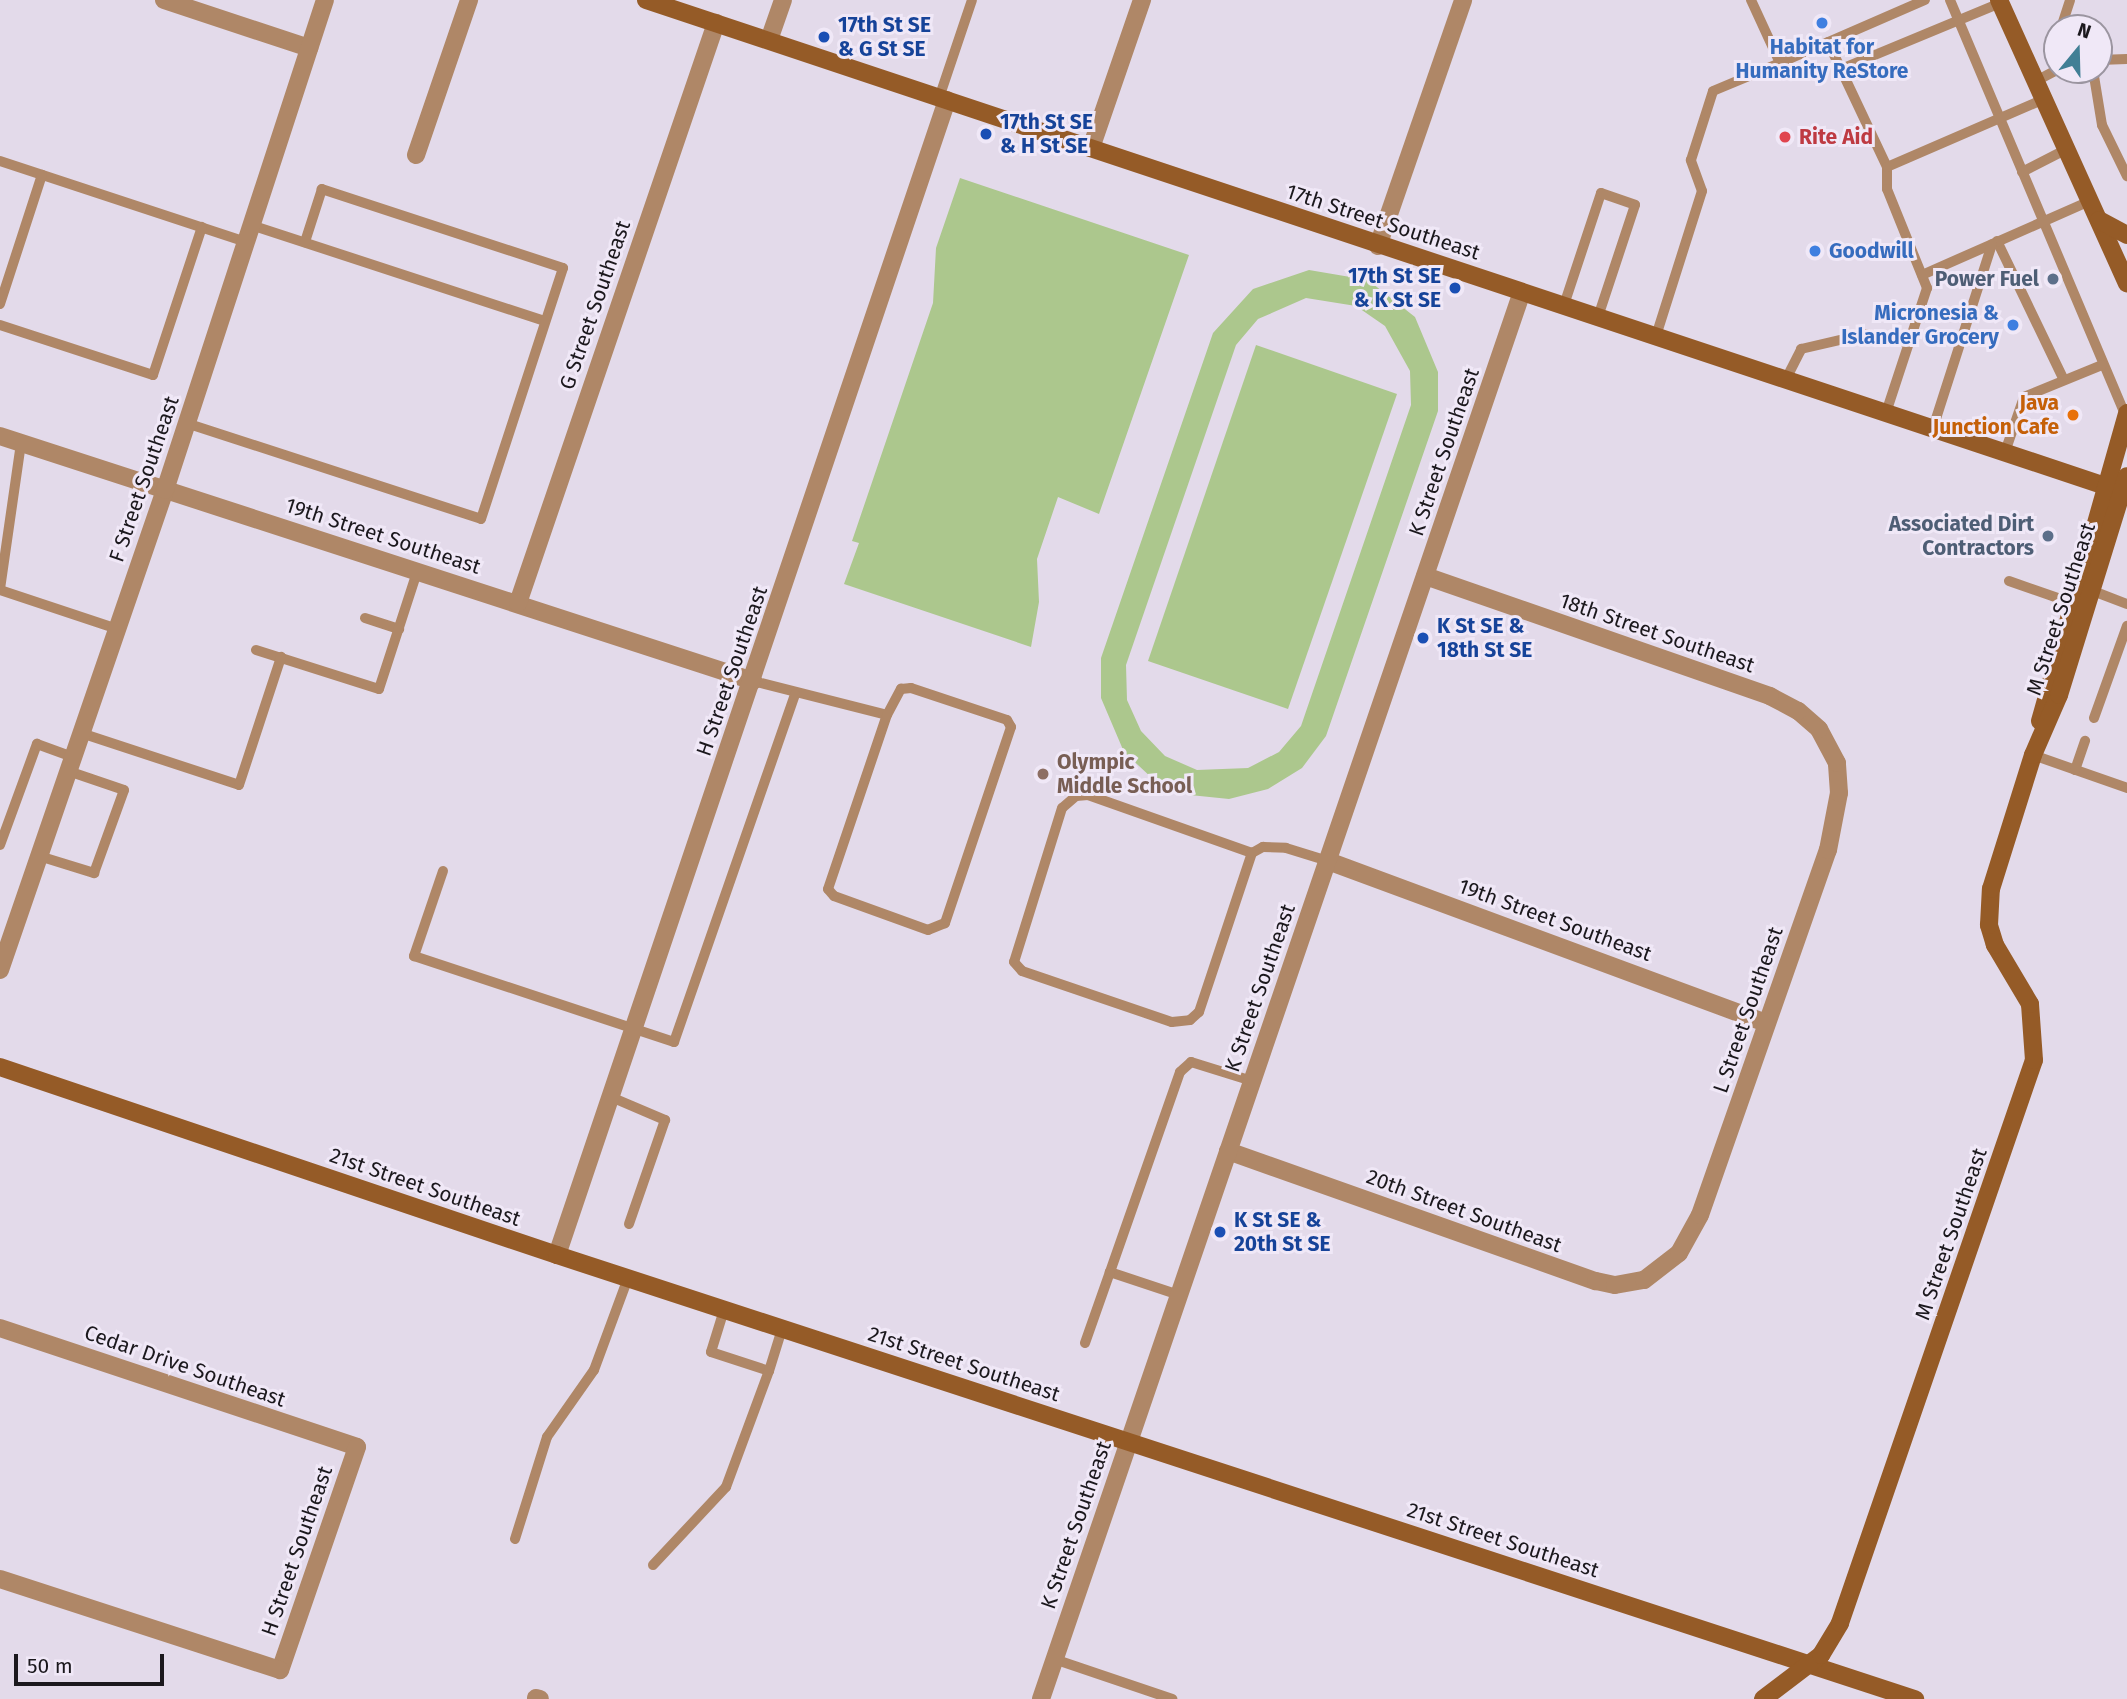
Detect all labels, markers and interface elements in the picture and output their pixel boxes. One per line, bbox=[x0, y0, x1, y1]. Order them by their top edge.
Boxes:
place label: 17th St SE & G St SE bbox=[838, 12, 931, 62]
north arrow bbox=[2043, 14, 2113, 84]
marker: Habitat for Humanity ReStore bbox=[1814, 15, 1830, 31]
text: N bbox=[2075, 18, 2094, 43]
marker: 17th St SE & G St SE bbox=[816, 29, 832, 45]
place label: Habitat for Humanity ReStore bbox=[1736, 34, 1908, 84]
place label: 17th St SE & H St SE bbox=[1000, 109, 1093, 159]
place label: Rite Aid bbox=[1799, 124, 1873, 150]
marker: 17th St SE & H St SE bbox=[978, 126, 994, 142]
marker: Rite Aid bbox=[1777, 129, 1793, 145]
street label: 17th Street Southeast bbox=[1283, 179, 1483, 265]
street label: G Street Southeast bbox=[554, 217, 636, 393]
place label: Goodwill bbox=[1829, 238, 1914, 264]
marker: Goodwill bbox=[1807, 243, 1823, 259]
place label: 17th St SE & K St SE bbox=[1348, 263, 1441, 313]
place label: Power Fuel bbox=[1935, 266, 2039, 292]
marker: Power Fuel bbox=[2045, 271, 2061, 287]
marker: 17th St SE & K St SE bbox=[1447, 280, 1463, 296]
place label: Micronesia & Islander Grocery bbox=[1841, 300, 1999, 350]
marker: Micronesia & Islander Grocery bbox=[2005, 317, 2021, 333]
street label: K Street Southeast bbox=[1403, 365, 1485, 539]
place label: Java Junction Cafe bbox=[1933, 390, 2059, 440]
street label: F Street Southeast bbox=[104, 393, 184, 565]
marker: Java Junction Cafe bbox=[2065, 407, 2081, 423]
street label: 19th Street Southeast bbox=[282, 493, 484, 579]
place label: Associated Dirt Contractors bbox=[1889, 511, 2034, 561]
street label: M Street Southeast bbox=[2021, 519, 2101, 699]
marker: Associated Dirt Contractors bbox=[2040, 528, 2056, 544]
street label: H Street Southeast bbox=[691, 583, 773, 759]
street label: 18th Street Southeast bbox=[1556, 588, 1758, 678]
place label: K St SE & 18th St SE bbox=[1437, 613, 1532, 663]
marker: K St SE & 18th St SE bbox=[1415, 630, 1431, 646]
place label: Olympic Middle School bbox=[1057, 749, 1192, 799]
marker: Olympic Middle School bbox=[1035, 766, 1051, 782]
street label: 19th Street Southeast bbox=[1455, 873, 1655, 967]
street label: K Street Southeast bbox=[1219, 901, 1301, 1075]
street label: L Street Southeast bbox=[1708, 924, 1788, 1096]
street label: 21st Street Southeast bbox=[326, 1143, 524, 1231]
street label: M Street Southeast bbox=[1910, 1145, 1992, 1323]
street label: 20th Street Southeast bbox=[1363, 1164, 1565, 1258]
place label: K St SE & 20th St SE bbox=[1234, 1207, 1330, 1257]
marker: K St SE & 20th St SE bbox=[1212, 1224, 1228, 1240]
street label: Cedar Drive Southeast bbox=[81, 1320, 289, 1412]
street label: 21st Street Southeast bbox=[865, 1321, 1063, 1407]
street label: K Street Southeast bbox=[1035, 1438, 1117, 1612]
street label: H Street Southeast bbox=[256, 1463, 338, 1639]
street label: 21st Street Southeast bbox=[1404, 1497, 1602, 1583]
scale bar bbox=[18, 1640, 168, 1684]
text: 50 m bbox=[27, 1653, 73, 1679]

